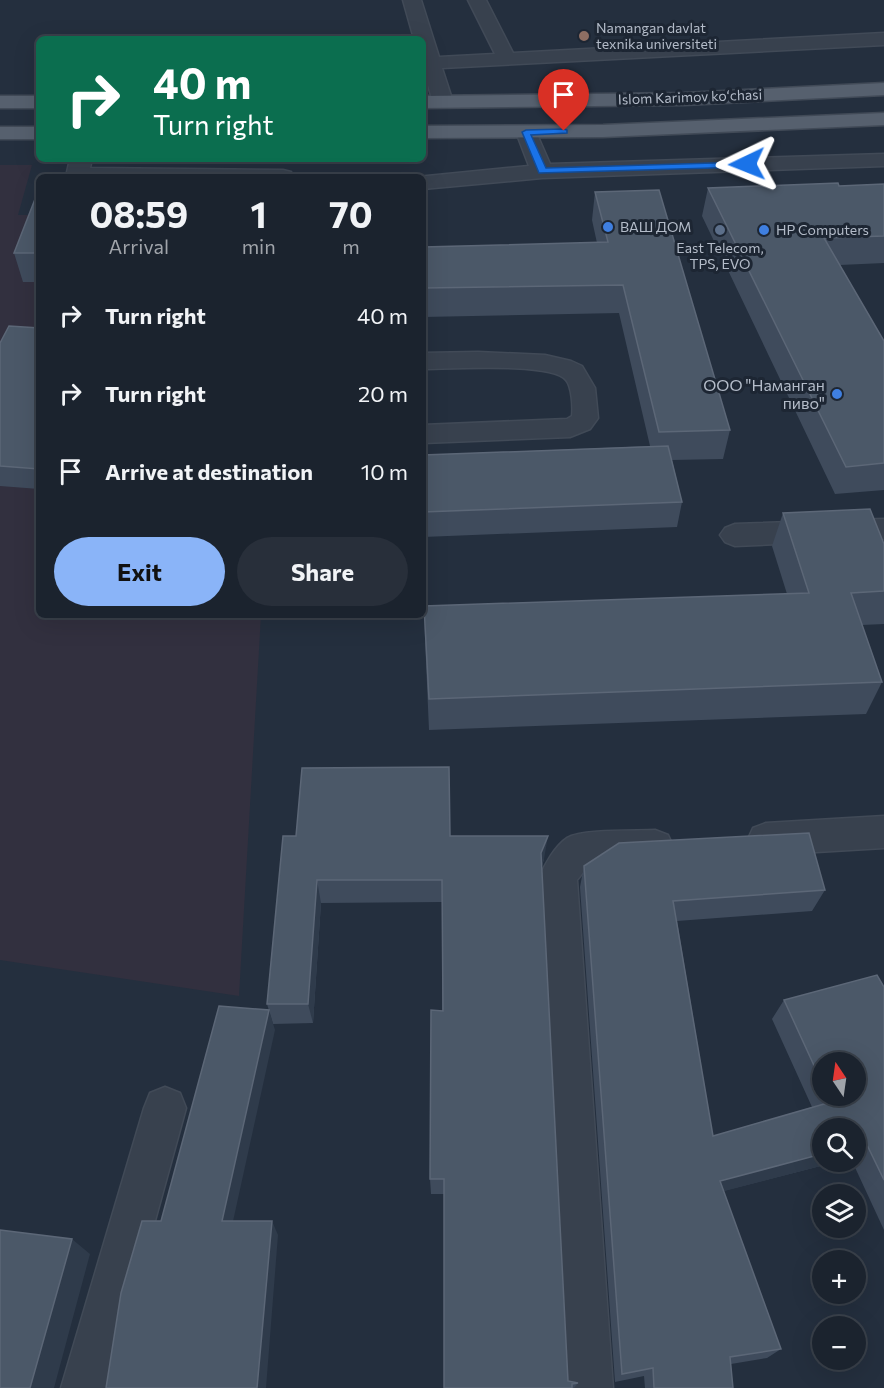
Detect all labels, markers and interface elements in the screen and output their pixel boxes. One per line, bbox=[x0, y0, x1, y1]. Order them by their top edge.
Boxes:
place label: Namangan davlat texnika universiteti bbox=[596, 19, 717, 52]
marker: Namangan davlat texnika universiteti bbox=[577, 29, 591, 43]
text: 40 m bbox=[153, 56, 251, 108]
icon: right bbox=[54, 60, 132, 138]
pin bbox=[538, 69, 589, 131]
icon: arrive bbox=[547, 78, 580, 111]
street label: Islom Karimov koʻchasi bbox=[618, 85, 762, 108]
text: Turn right bbox=[153, 108, 273, 141]
position arrow bbox=[715, 132, 779, 196]
text: 08:59 bbox=[89, 191, 188, 235]
text: 1 bbox=[251, 191, 267, 235]
text: 70 bbox=[329, 191, 373, 235]
place label: ВАШ ДОМ bbox=[620, 218, 692, 235]
marker: ВАШ ДОМ bbox=[601, 220, 615, 234]
place label: HP Computers bbox=[776, 221, 869, 238]
marker: East Telecom, TPS, EVO bbox=[713, 223, 727, 237]
marker: HP Computers bbox=[757, 223, 771, 237]
text: Arrival bbox=[109, 234, 169, 258]
text: min bbox=[242, 234, 276, 258]
text: m bbox=[342, 234, 360, 258]
place label: East Telecom, TPS, EVO bbox=[676, 239, 764, 272]
icon: right bbox=[54, 299, 87, 332]
text: Turn right bbox=[105, 302, 206, 329]
text: 40 m bbox=[357, 302, 408, 329]
place label: ООО "Наманган пиво" bbox=[703, 375, 825, 412]
icon: right bbox=[54, 377, 87, 410]
text: Turn right bbox=[105, 380, 206, 407]
text: 20 m bbox=[358, 380, 408, 407]
marker: ООО "Наманган пиво" bbox=[830, 387, 844, 401]
icon: arrive bbox=[54, 455, 87, 488]
text: Arrive at destination bbox=[105, 458, 313, 485]
text: 10 m bbox=[361, 458, 408, 485]
button: Exit bbox=[54, 537, 225, 606]
button: Share bbox=[237, 537, 408, 606]
north arrow bbox=[812, 1052, 866, 1106]
map controls bbox=[812, 1052, 866, 1370]
button: search bbox=[812, 1118, 866, 1172]
button: layers bbox=[812, 1184, 866, 1238]
button: + bbox=[812, 1250, 866, 1304]
button: − bbox=[812, 1316, 866, 1370]

